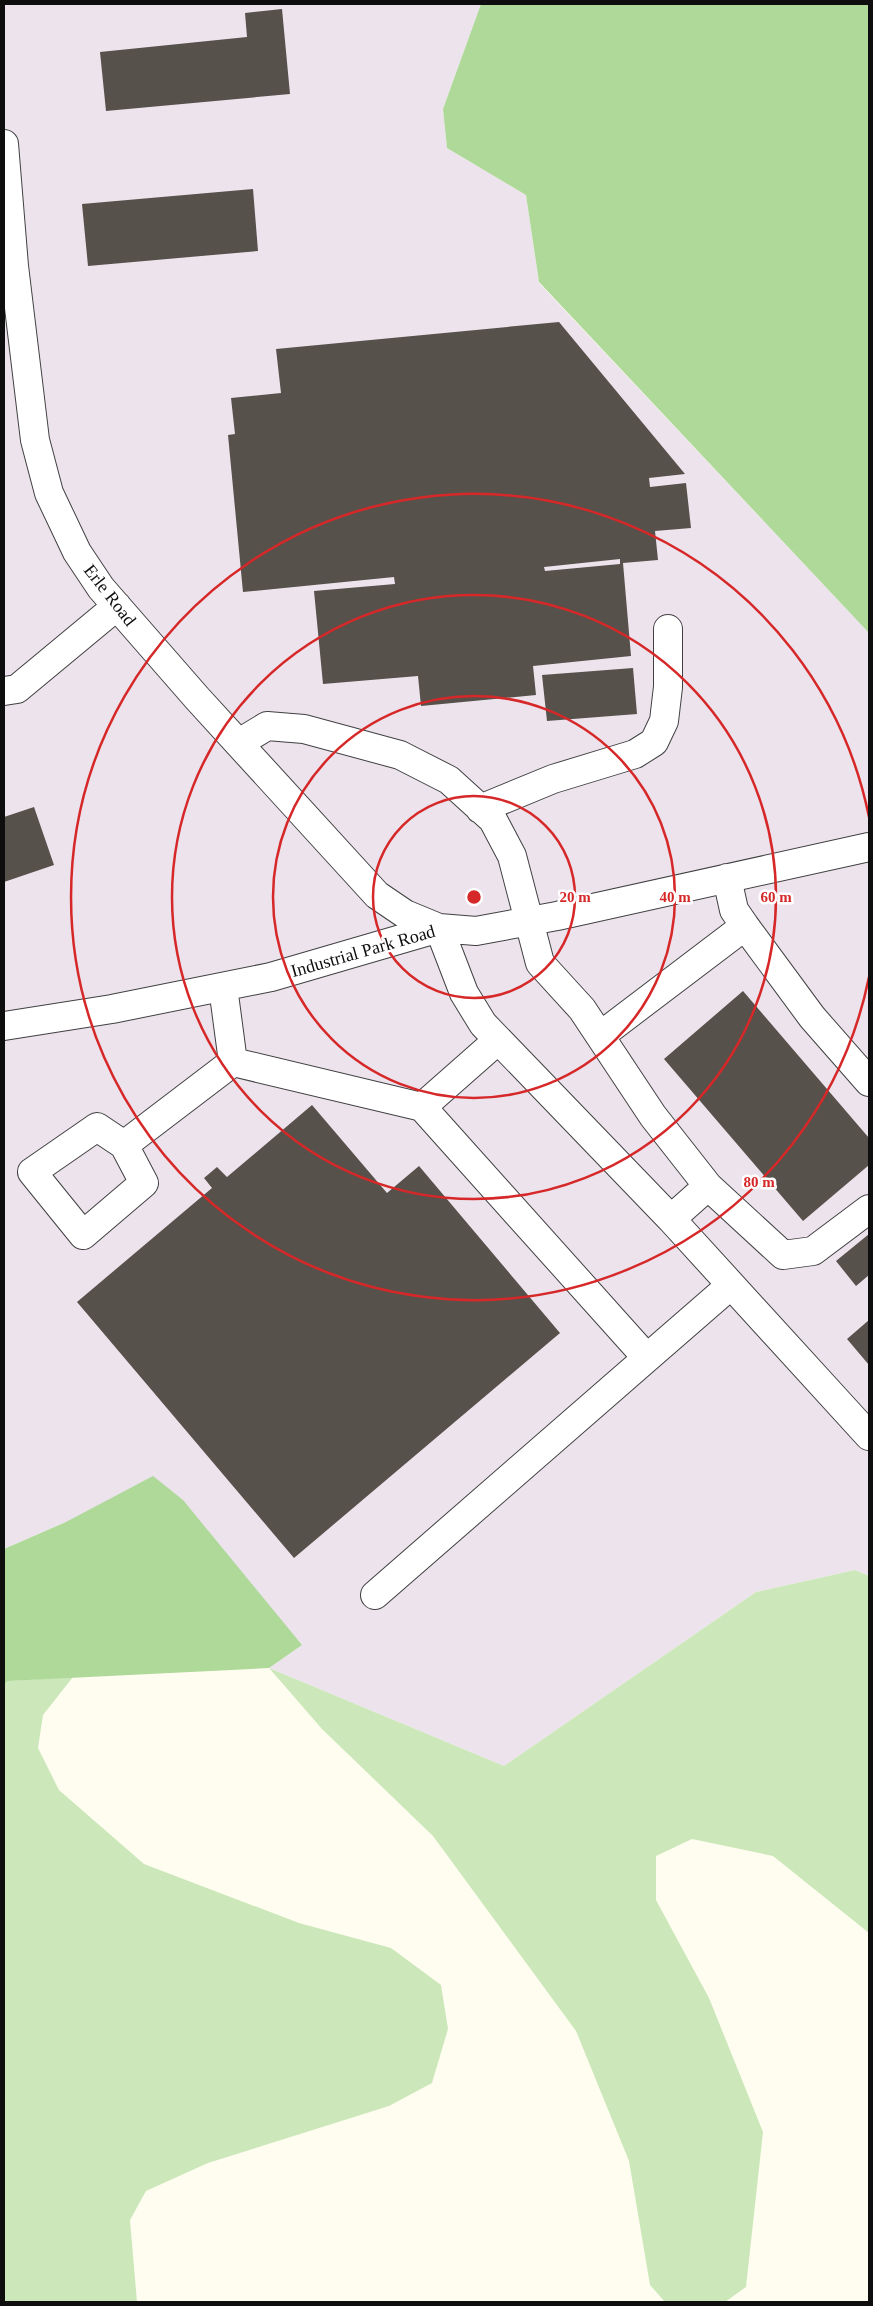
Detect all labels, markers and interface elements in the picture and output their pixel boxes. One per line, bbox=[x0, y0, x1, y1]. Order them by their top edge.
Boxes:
street label: Erle Road bbox=[80, 560, 140, 630]
centre of rings bbox=[465, 888, 483, 906]
text: 20 m bbox=[559, 889, 591, 905]
text: 40 m bbox=[659, 889, 691, 905]
text: 60 m bbox=[760, 889, 792, 905]
street label: Industrial Park Road bbox=[289, 921, 437, 981]
text: 80 m bbox=[743, 1174, 775, 1190]

